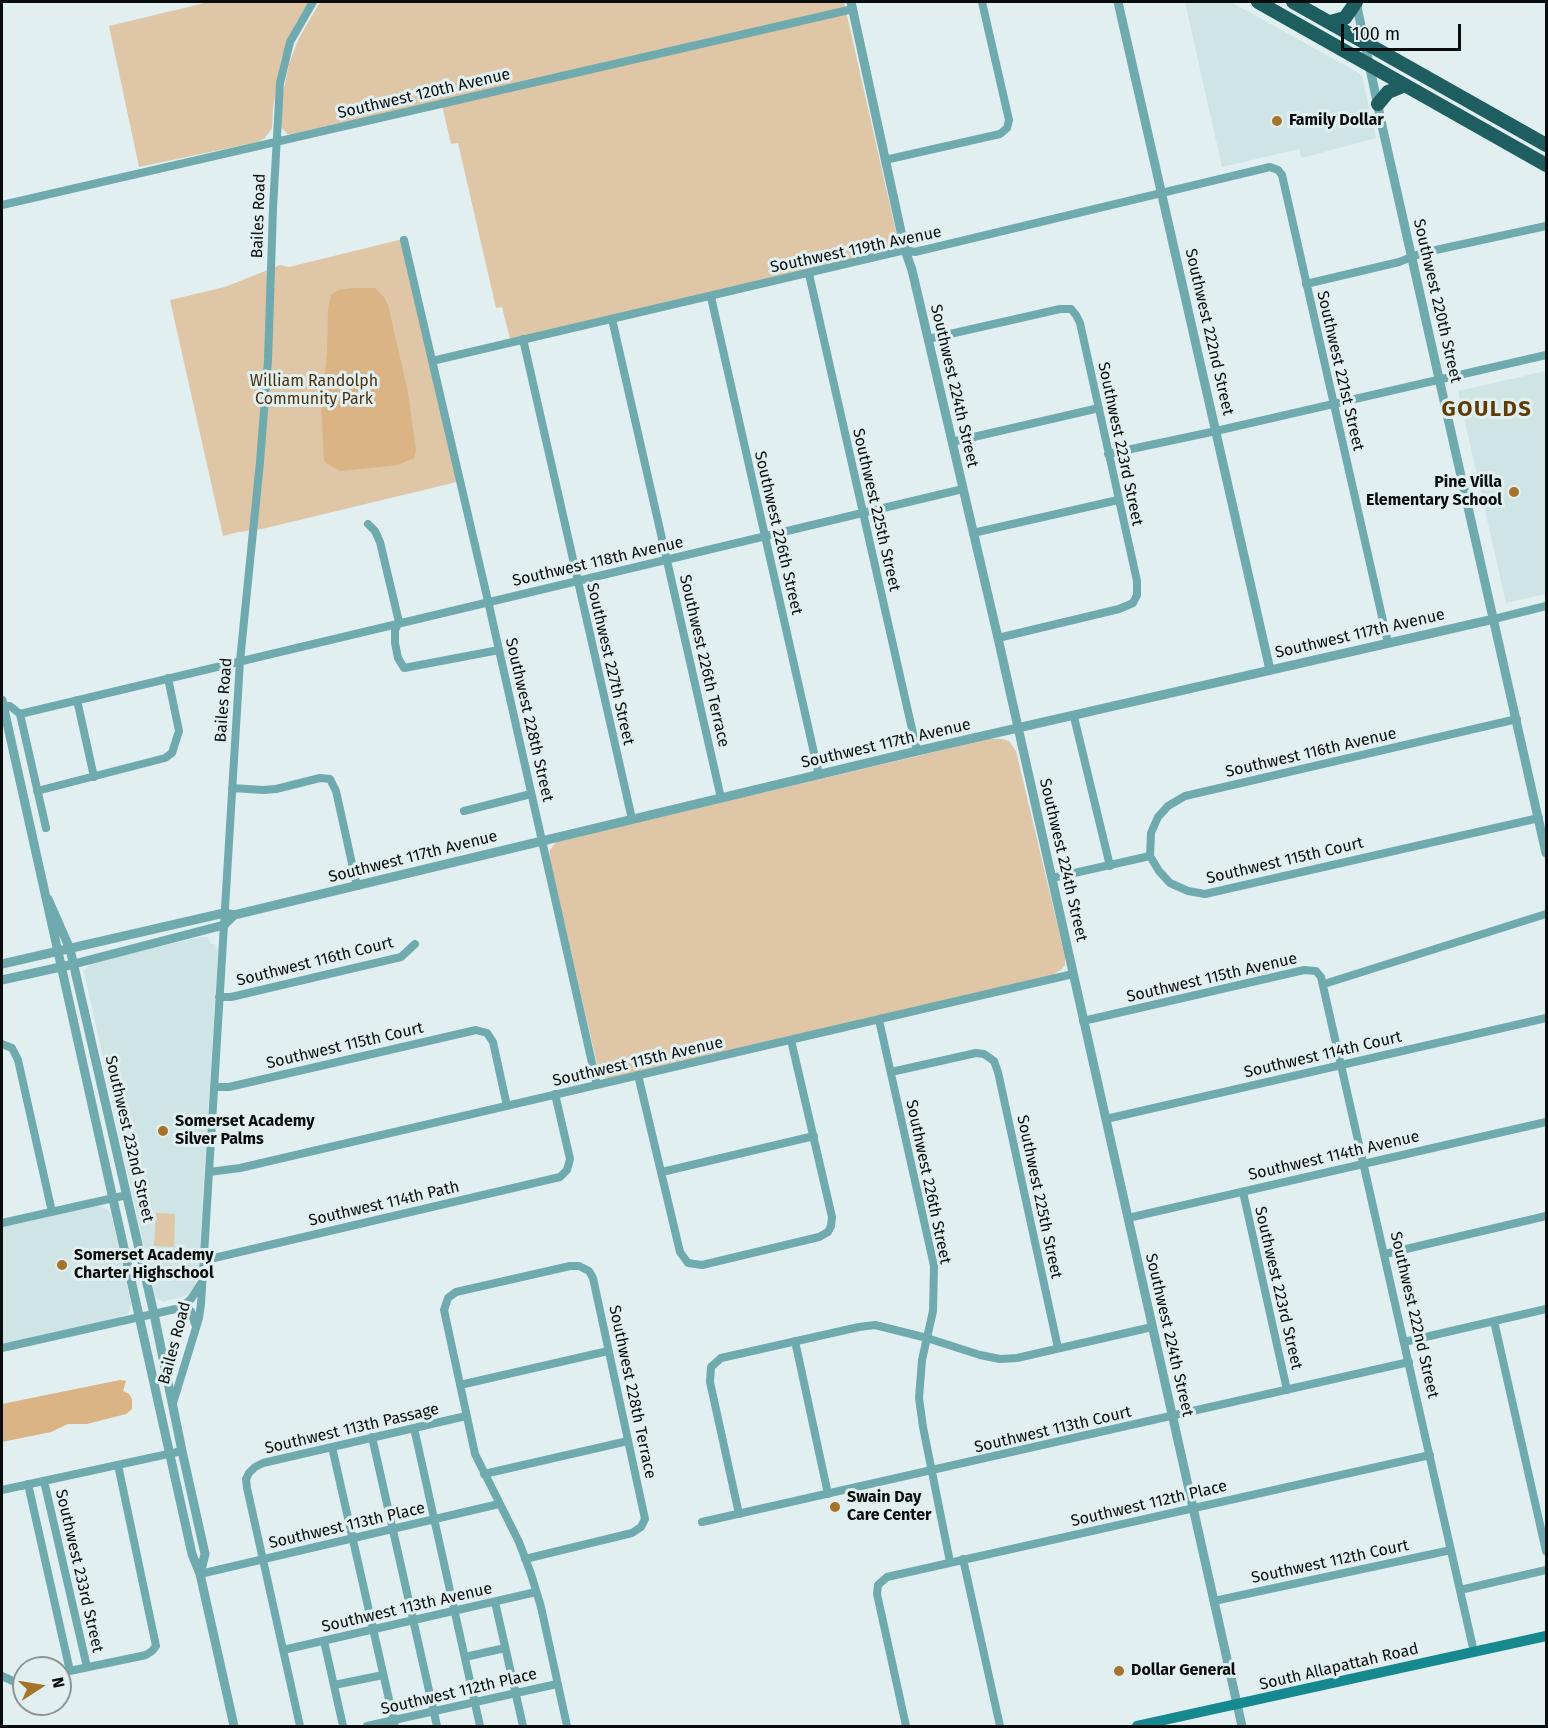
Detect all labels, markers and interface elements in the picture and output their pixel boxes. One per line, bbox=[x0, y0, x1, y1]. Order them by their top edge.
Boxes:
scale bar bbox=[1344, 12, 1464, 50]
text: 100 m bbox=[1352, 23, 1400, 45]
street label: Southwest 120th Avenue bbox=[336, 65, 512, 123]
place label: Family Dollar bbox=[1289, 111, 1384, 131]
marker: Family Dollar bbox=[1270, 114, 1284, 128]
street label: Bailes Road bbox=[248, 173, 270, 259]
street label: Southwest 220th Street bbox=[1409, 217, 1465, 385]
street label: Southwest 119th Avenue bbox=[769, 222, 943, 278]
street label: Southwest 222nd Street bbox=[1180, 247, 1238, 417]
street label: Southwest 221st Street bbox=[1312, 289, 1368, 453]
street label: Southwest 224th Street bbox=[926, 303, 982, 469]
street label: Southwest 223rd Street bbox=[1093, 360, 1147, 528]
park label: William Randolph Community Park bbox=[250, 372, 378, 410]
district label: GOULDS bbox=[1442, 397, 1532, 423]
street label: Southwest 225th Street bbox=[848, 427, 904, 593]
street label: Southwest 226th Street bbox=[750, 449, 806, 617]
place label: Pine Villa Elementary School bbox=[1366, 473, 1502, 511]
marker: Pine Villa Elementary School bbox=[1507, 485, 1521, 499]
street label: Southwest 118th Avenue bbox=[511, 533, 685, 591]
street label: Southwest 226th Terrace bbox=[675, 573, 733, 749]
street label: Southwest 227th Street bbox=[582, 581, 638, 747]
street label: Southwest 117th Avenue bbox=[1273, 605, 1447, 663]
street label: Southwest 228th Street bbox=[501, 636, 557, 804]
street label: Bailes Road bbox=[211, 657, 237, 743]
street label: Southwest 117th Avenue bbox=[799, 715, 973, 773]
street label: Southwest 116th Avenue bbox=[1224, 724, 1398, 782]
street label: Southwest 224th Street bbox=[1035, 777, 1091, 943]
street label: Southwest 117th Avenue bbox=[327, 827, 499, 887]
street label: Southwest 115th Court bbox=[1205, 834, 1365, 888]
street label: Southwest 116th Court bbox=[235, 933, 395, 991]
street label: Southwest 115th Avenue bbox=[1125, 949, 1299, 1007]
street label: Southwest 115th Court bbox=[265, 1019, 425, 1073]
street label: Southwest 114th Court bbox=[1242, 1028, 1404, 1082]
street label: Southwest 115th Avenue bbox=[551, 1033, 725, 1091]
street label: Southwest 232nd Street bbox=[100, 1054, 158, 1224]
street label: Southwest 226th Street bbox=[901, 1098, 955, 1266]
place label: Somerset Academy Silver Palms bbox=[175, 1112, 314, 1150]
street label: Southwest 225th Street bbox=[1012, 1113, 1066, 1281]
marker: Somerset Academy Silver Palms bbox=[156, 1124, 170, 1138]
street label: Southwest 114th Avenue bbox=[1247, 1127, 1421, 1185]
street label: Southwest 114th Path bbox=[307, 1177, 461, 1231]
street label: Southwest 223rd Street bbox=[1250, 1205, 1306, 1371]
street label: Southwest 222nd Street bbox=[1385, 1230, 1443, 1400]
place label: Somerset Academy Charter Highschool bbox=[74, 1246, 214, 1284]
street label: Southwest 224th Street bbox=[1141, 1252, 1197, 1418]
marker: Somerset Academy Charter Highschool bbox=[55, 1258, 69, 1272]
street label: Bailes Road bbox=[155, 1300, 195, 1386]
street label: Southwest 228th Terrace bbox=[604, 1303, 660, 1481]
street label: Southwest 113th Passage bbox=[263, 1400, 441, 1458]
street label: Southwest 113th Court bbox=[973, 1403, 1133, 1457]
street label: Southwest 112th Place bbox=[1069, 1477, 1229, 1531]
street label: Southwest 233rd Street bbox=[51, 1488, 107, 1654]
place label: Swain Day Care Center bbox=[847, 1488, 931, 1526]
street label: Southwest 113th Place bbox=[267, 1499, 427, 1553]
marker: Swain Day Care Center bbox=[828, 1500, 842, 1514]
street label: Southwest 112th Court bbox=[1250, 1536, 1410, 1588]
street label: Southwest 113th Avenue bbox=[320, 1579, 494, 1637]
street label: South Allapattah Road bbox=[1258, 1639, 1420, 1695]
north arrow bbox=[12, 1656, 72, 1716]
place label: Dollar General bbox=[1131, 1661, 1236, 1681]
marker: Dollar General bbox=[1112, 1664, 1126, 1678]
street label: Southwest 112th Place bbox=[379, 1665, 539, 1719]
text: N bbox=[48, 1675, 69, 1690]

